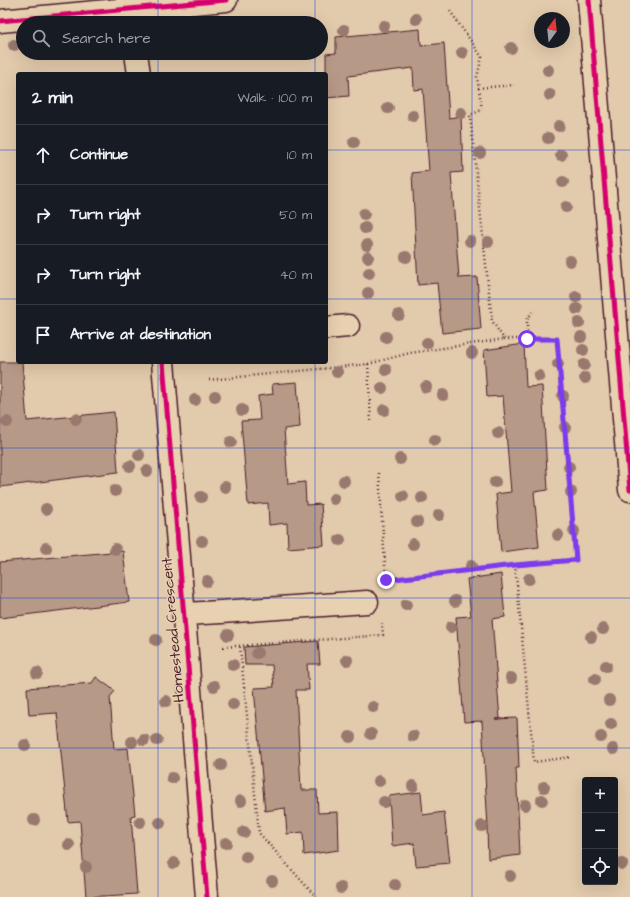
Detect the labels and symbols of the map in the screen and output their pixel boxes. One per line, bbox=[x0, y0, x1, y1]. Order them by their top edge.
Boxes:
north arrow bbox=[534, 12, 570, 48]
route start bbox=[518, 330, 536, 348]
street label: Homestead Crescent bbox=[156, 556, 190, 704]
route end bbox=[377, 571, 395, 589]

